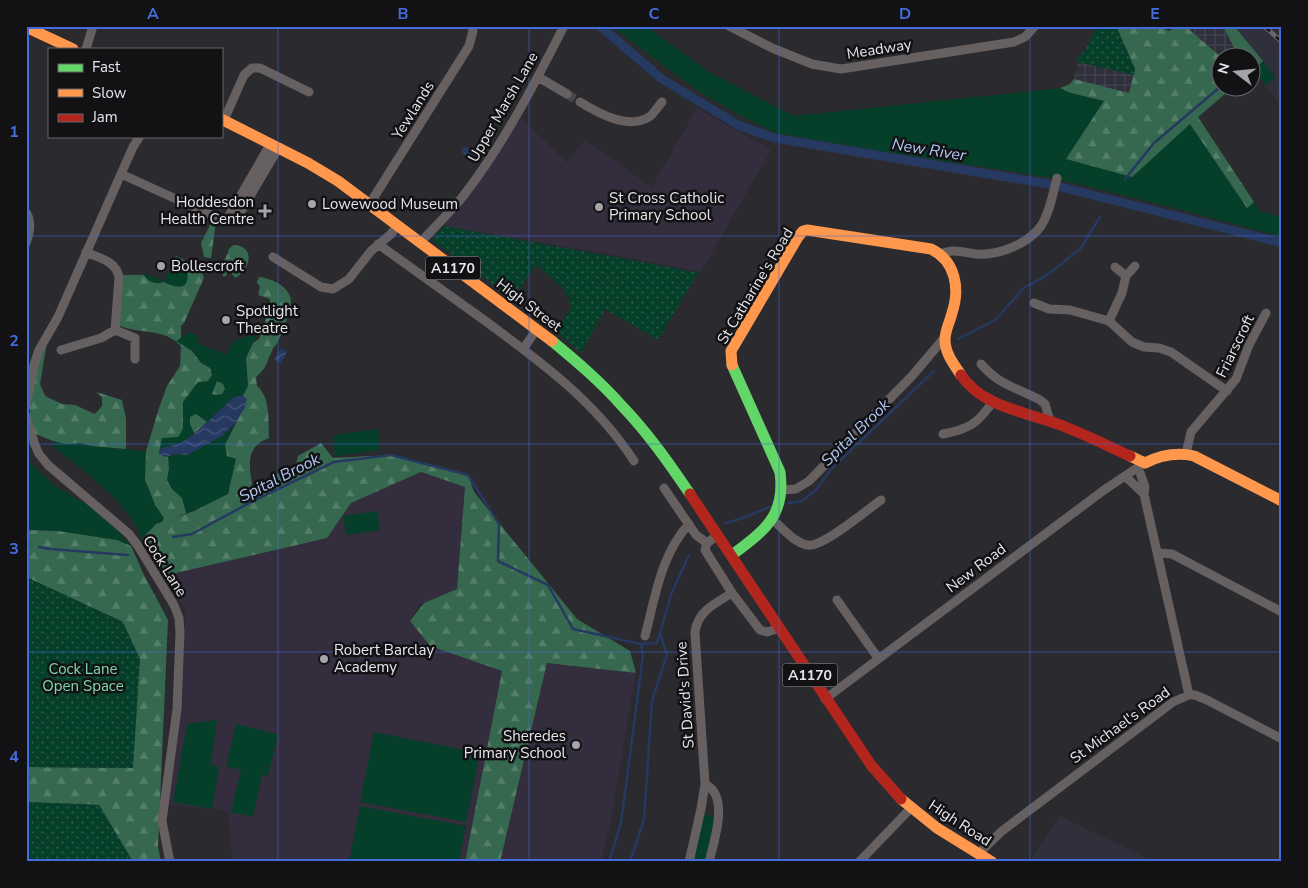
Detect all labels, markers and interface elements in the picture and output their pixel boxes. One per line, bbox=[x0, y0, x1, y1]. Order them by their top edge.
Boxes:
text: A bbox=[147, 3, 159, 25]
text: B bbox=[397, 3, 409, 25]
text: C bbox=[649, 3, 660, 25]
text: D bbox=[899, 3, 911, 25]
text: E bbox=[1150, 3, 1160, 25]
street label: Meadway bbox=[845, 34, 913, 64]
legend bbox=[48, 48, 222, 138]
street label: Upper Marsh Lane bbox=[463, 48, 543, 166]
north arrow bbox=[1210, 48, 1260, 98]
text: Fast bbox=[92, 57, 121, 77]
text: N bbox=[1213, 61, 1235, 76]
street label: Yewlands bbox=[387, 77, 439, 144]
text: Slow bbox=[92, 83, 127, 103]
text: Jam bbox=[91, 107, 118, 127]
text: 1 bbox=[9, 121, 19, 143]
water label: New River bbox=[890, 133, 969, 167]
place label: St Cross Catholic Primary School bbox=[609, 188, 724, 225]
place label: Hoddesdon Health Centre bbox=[160, 192, 254, 229]
place label: Lowewood Museum bbox=[322, 194, 458, 214]
marker: Lowewood Museum bbox=[306, 198, 318, 210]
marker: St Cross Catholic Primary School bbox=[593, 201, 605, 213]
marker: Hoddesdon Health Centre bbox=[258, 204, 272, 218]
street label: St Catharine's Road bbox=[712, 224, 798, 348]
place label: Bollescroft bbox=[171, 256, 245, 276]
road number: A1170 bbox=[426, 256, 480, 280]
marker: Bollescroft bbox=[155, 260, 167, 272]
street label: High Street bbox=[492, 274, 566, 337]
place label: Spotlight Theatre bbox=[236, 301, 299, 338]
street label: Friarscroft bbox=[1211, 310, 1259, 381]
marker: Spotlight Theatre bbox=[220, 314, 232, 326]
text: 2 bbox=[9, 330, 19, 352]
water label: Spital Brook bbox=[816, 394, 896, 471]
water label: Spital Brook bbox=[235, 448, 325, 508]
street label: Cock Lane bbox=[138, 532, 192, 600]
text: 3 bbox=[9, 538, 19, 560]
street label: New Road bbox=[942, 539, 1010, 597]
place label: Robert Barclay Academy bbox=[334, 640, 434, 677]
street label: St David's Drive bbox=[671, 641, 699, 749]
marker: Robert Barclay Academy bbox=[318, 653, 330, 665]
park label: Cock Lane Open Space bbox=[42, 659, 124, 696]
road number: A1170 bbox=[782, 664, 838, 686]
street label: St Michael's Road bbox=[1066, 682, 1174, 768]
place label: Sheredes Primary School bbox=[464, 726, 567, 763]
marker: Sheredes Primary School bbox=[570, 739, 582, 751]
text: 4 bbox=[9, 746, 19, 768]
street label: High Road bbox=[925, 795, 995, 851]

